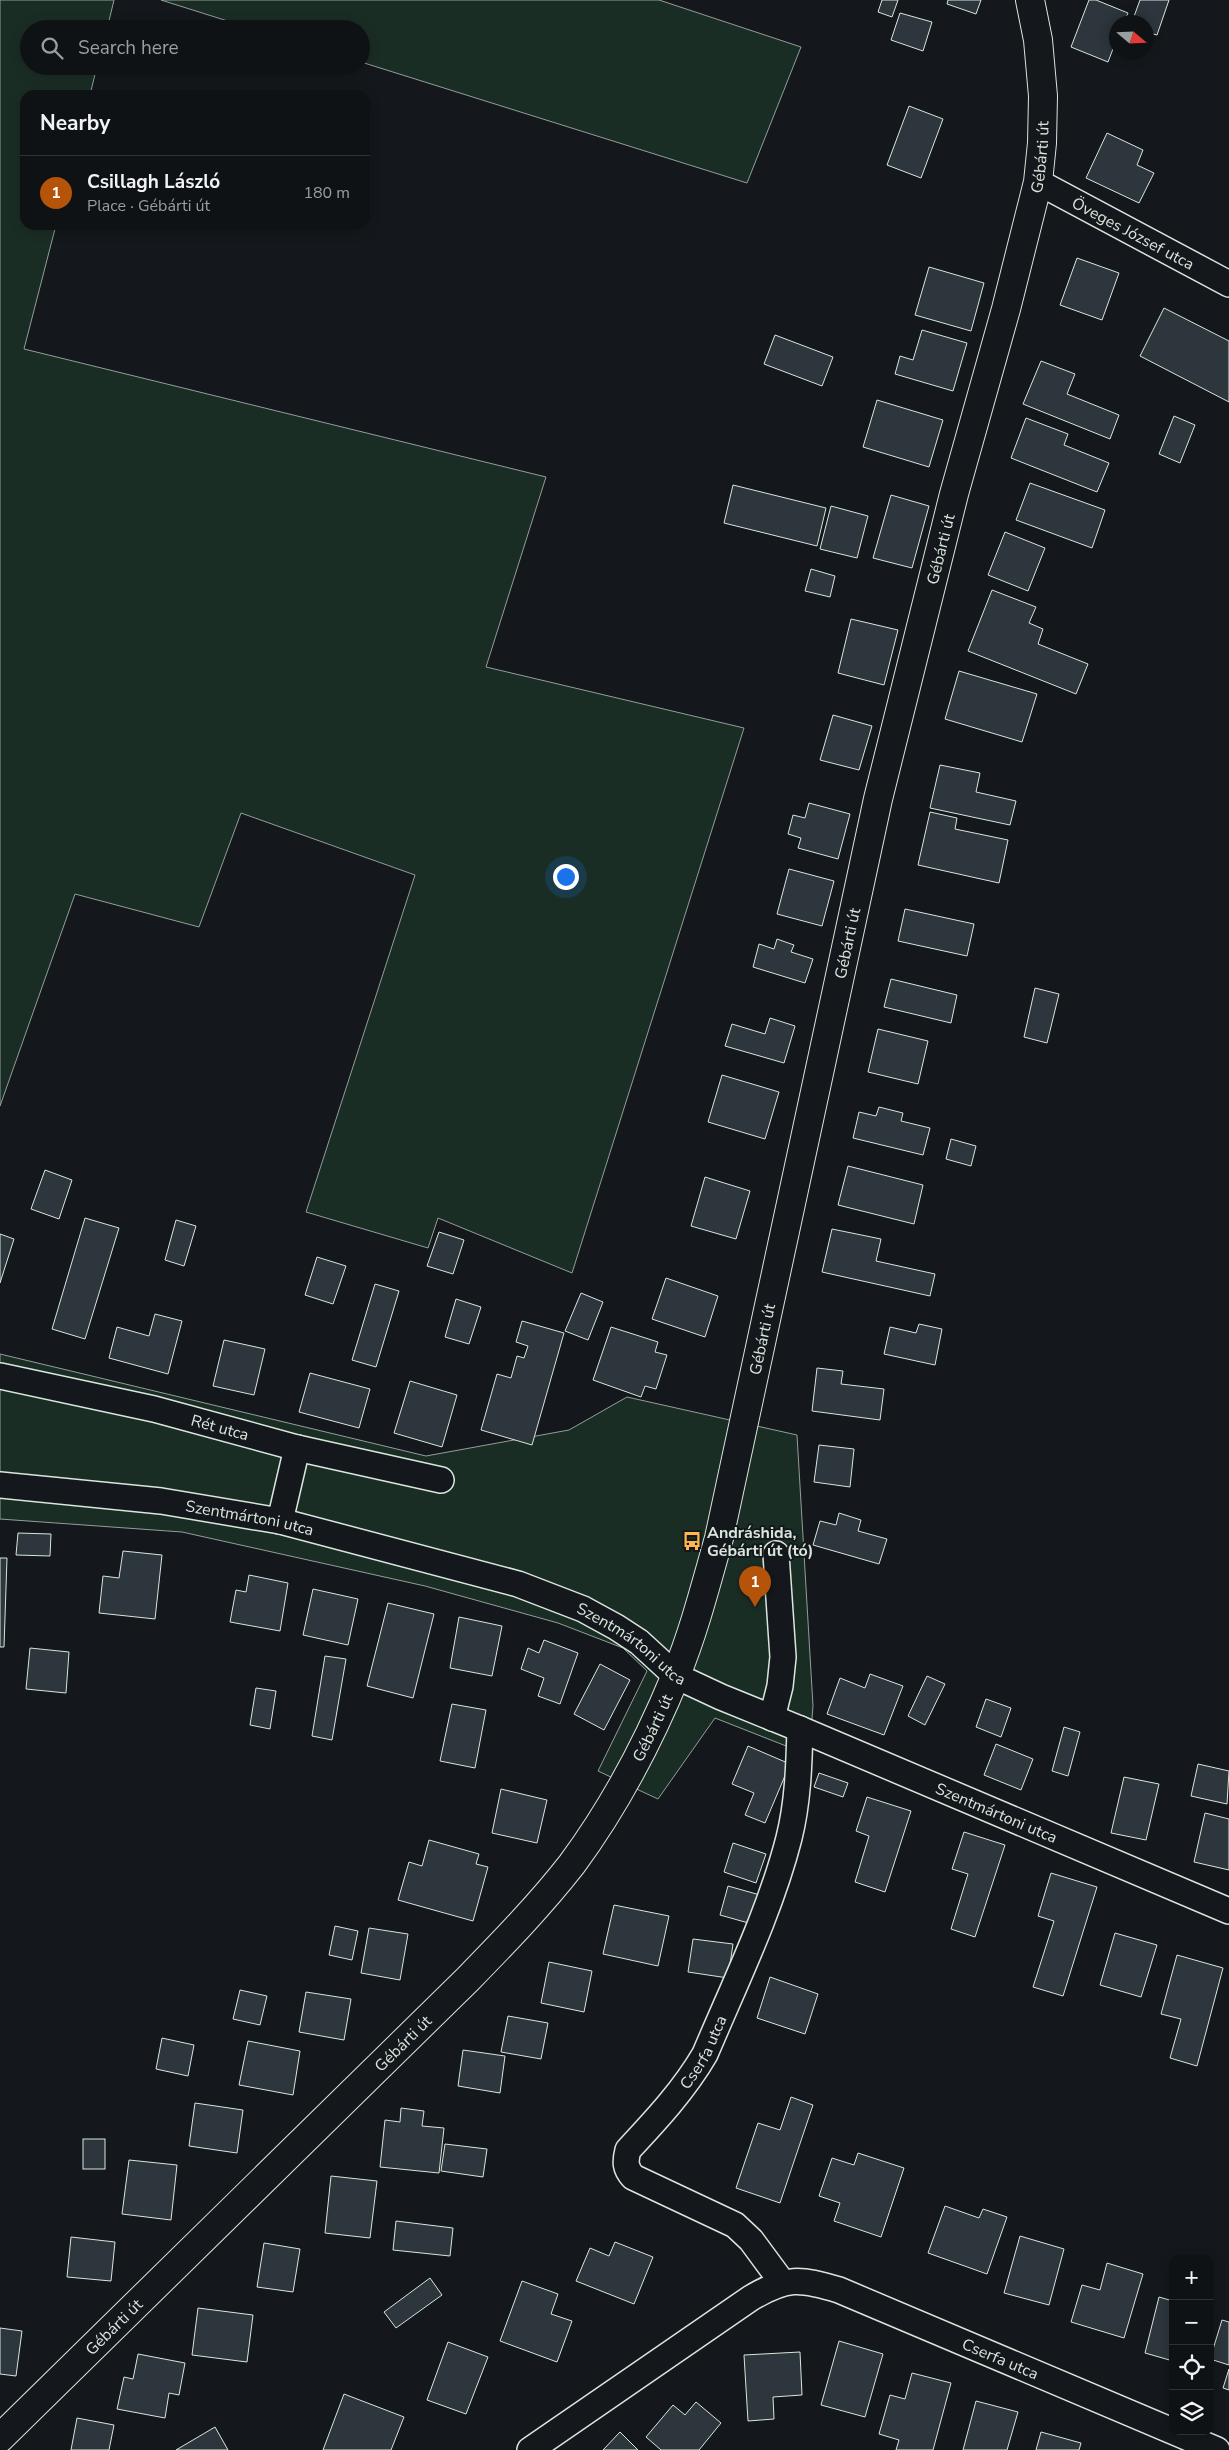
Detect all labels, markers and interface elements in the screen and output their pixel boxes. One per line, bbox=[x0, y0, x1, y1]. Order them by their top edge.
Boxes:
north arrow bbox=[1109, 15, 1154, 60]
search box bbox=[20, 20, 370, 75]
icon: search bbox=[38, 34, 66, 62]
text: Search here bbox=[78, 35, 179, 61]
text: Nearby bbox=[40, 109, 110, 137]
street label: Gébárti út bbox=[1026, 120, 1054, 196]
text: Csillagh László bbox=[87, 169, 220, 195]
text: 1 bbox=[51, 182, 61, 204]
text: 180 m bbox=[303, 182, 350, 204]
street label: Öveges József utca bbox=[1068, 192, 1198, 275]
text: Place · Gébárti út bbox=[87, 195, 210, 217]
street label: Gébárti út bbox=[922, 511, 961, 587]
your location bbox=[553, 864, 579, 890]
street label: Gébárti út bbox=[830, 905, 866, 981]
street label: Gébárti út bbox=[744, 1301, 781, 1377]
street label: Rét utca bbox=[188, 1410, 251, 1446]
street label: Szentmártoni utca bbox=[184, 1495, 316, 1541]
place label: Andráshida, Gébárti út (tó) bbox=[707, 1522, 813, 1562]
bus stop icon: Andráshida, Gébárti út (tó) bbox=[681, 1530, 703, 1552]
pin: 1 bbox=[739, 1566, 771, 1607]
street label: Szentmártoni utca bbox=[574, 1598, 689, 1691]
street label: Gébárti út bbox=[628, 1691, 679, 1766]
street label: Szentmártoni utca bbox=[932, 1778, 1060, 1849]
street label: Gébárti út bbox=[370, 2010, 437, 2077]
street label: Cserfa utca bbox=[675, 2012, 732, 2094]
map controls bbox=[1169, 2255, 1214, 2435]
button: + bbox=[1169, 2255, 1214, 2300]
street label: Gébárti út bbox=[81, 2294, 148, 2360]
button: − bbox=[1169, 2300, 1214, 2345]
street label: Cserfa utca bbox=[958, 2333, 1042, 2385]
button: locate bbox=[1169, 2345, 1214, 2390]
button: layers bbox=[1169, 2390, 1214, 2435]

